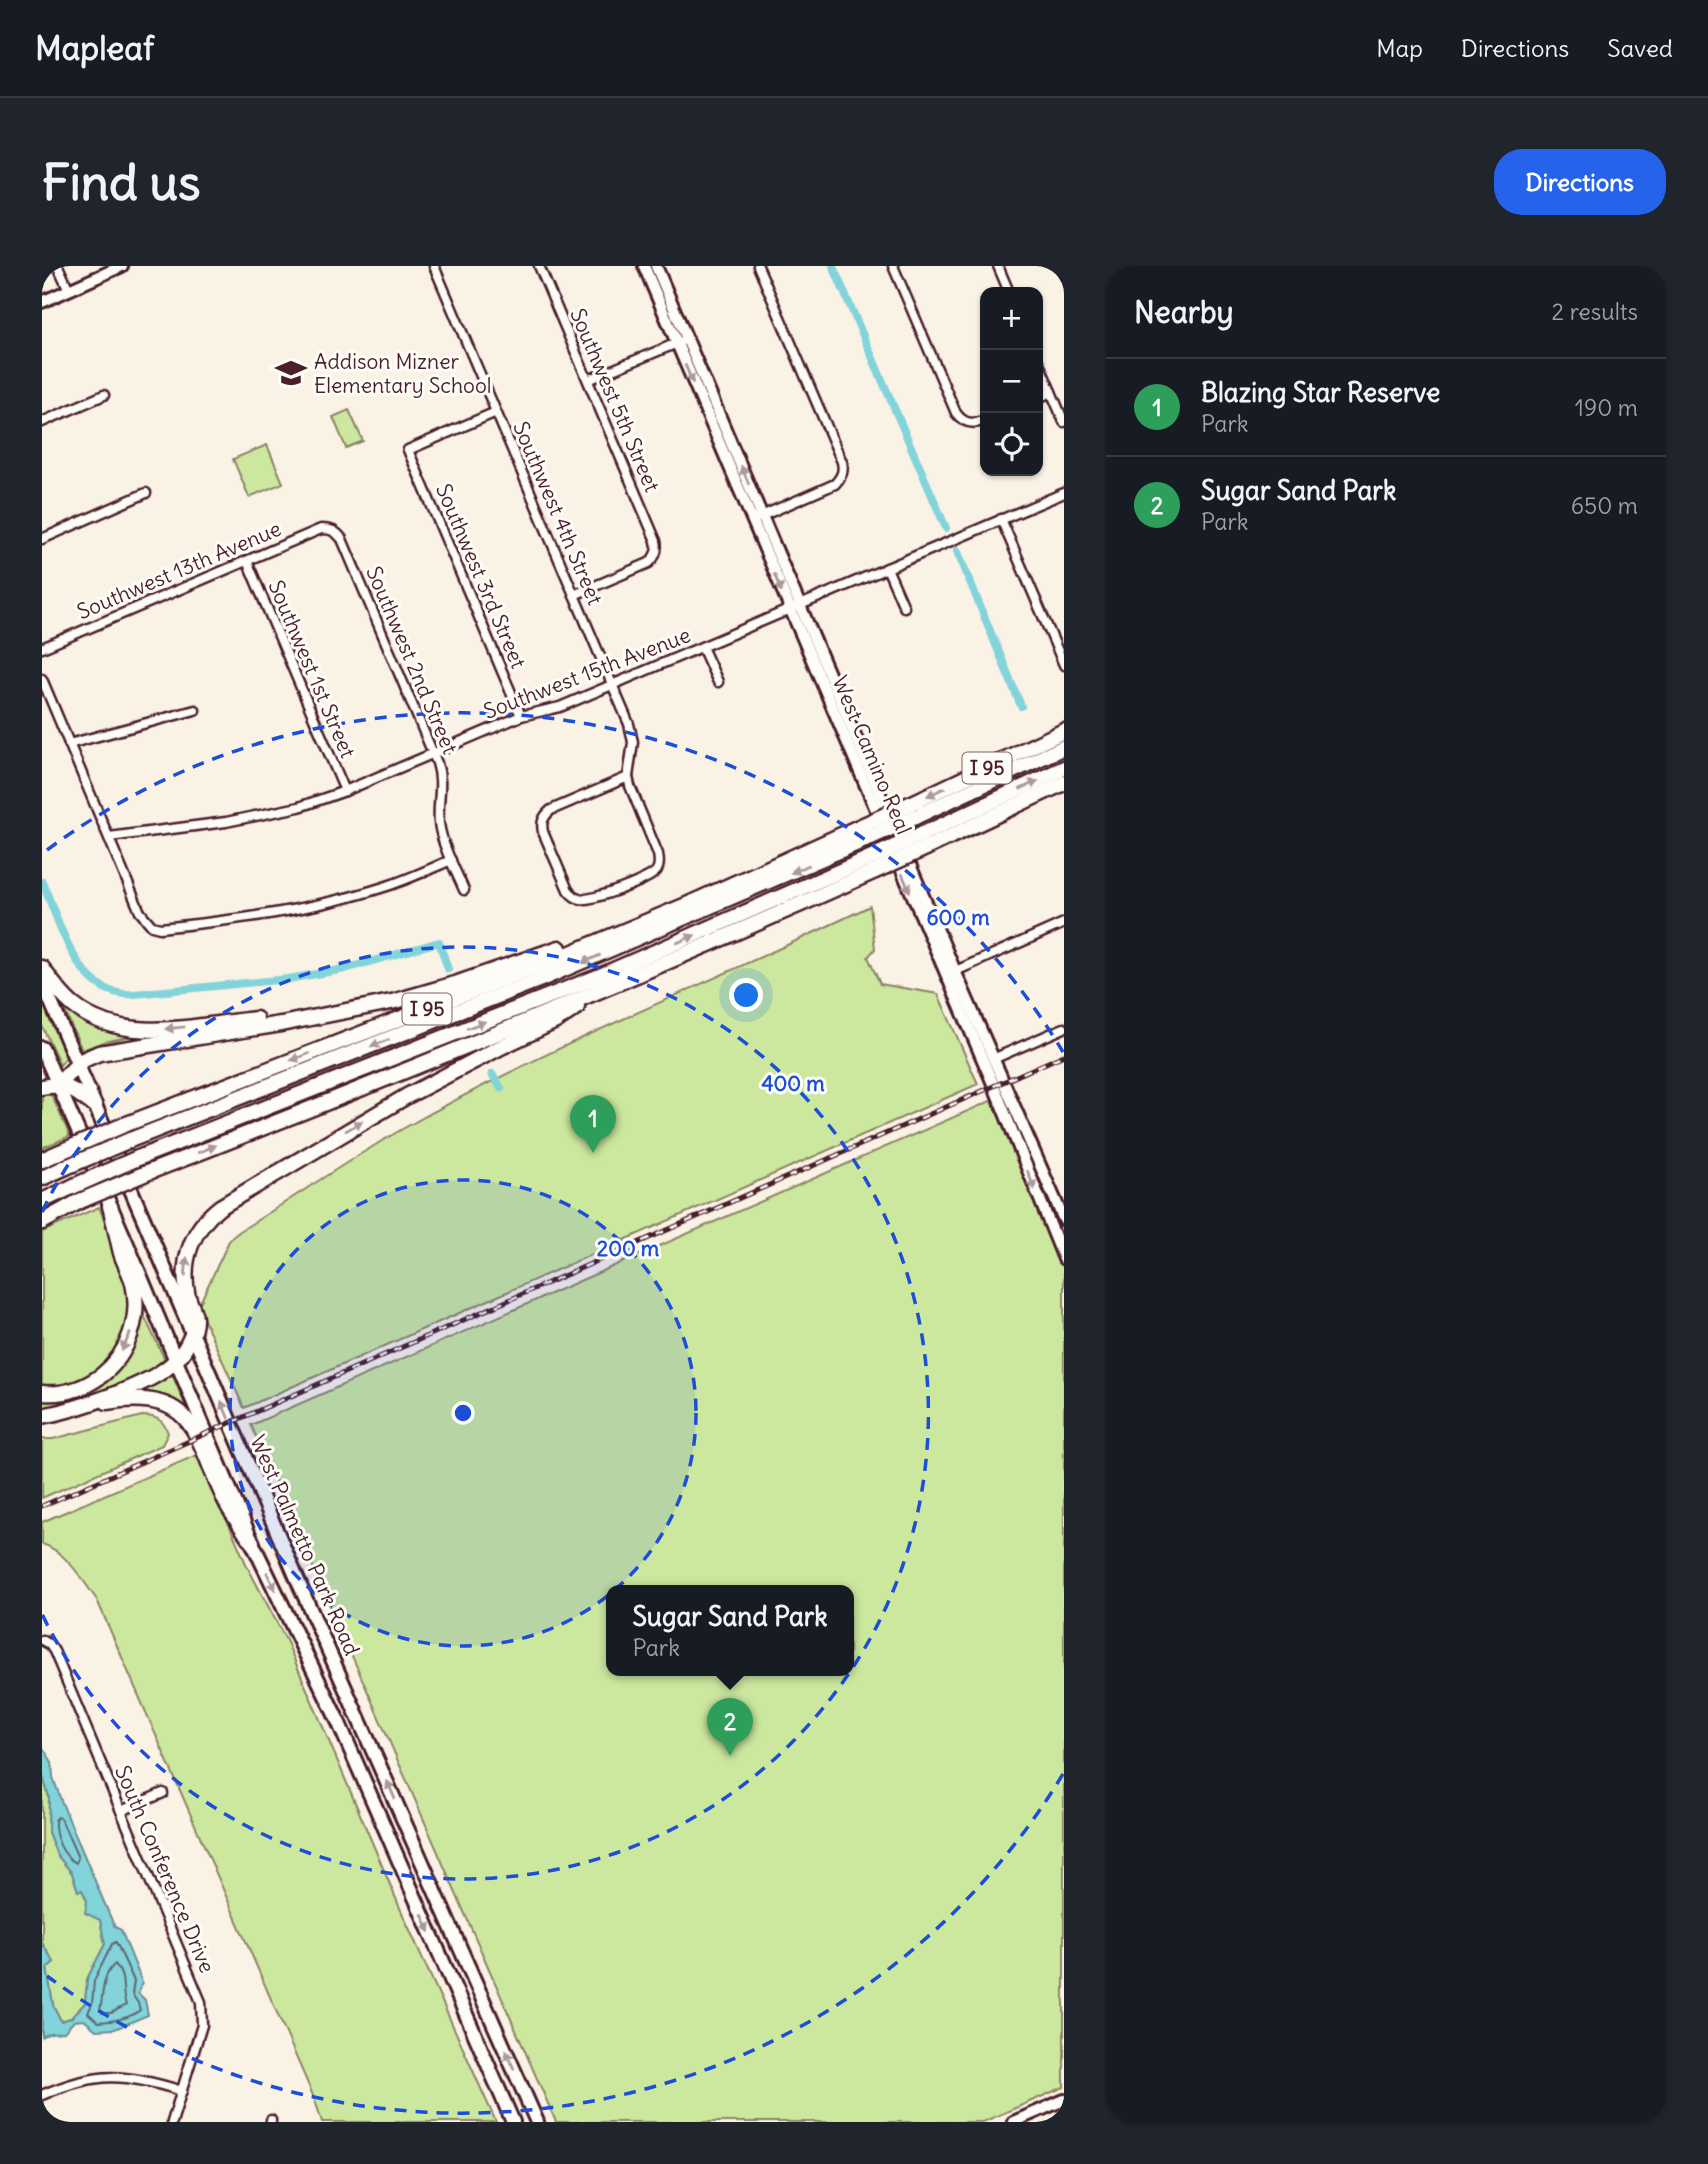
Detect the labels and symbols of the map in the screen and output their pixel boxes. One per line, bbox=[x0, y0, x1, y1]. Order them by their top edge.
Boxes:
street label: Southwest 5th Street bbox=[564, 304, 666, 496]
place label: Addison Mizner Elementary School bbox=[314, 348, 491, 399]
school or university icon: Addison Mizner Elementary School bbox=[274, 356, 308, 390]
one-way arrow bbox=[683, 364, 695, 384]
street label: Southwest 4th Street bbox=[507, 417, 609, 609]
one-way arrow bbox=[739, 465, 750, 486]
street label: Southwest 3rd Street bbox=[430, 480, 532, 672]
street label: Southwest 13th Avenue bbox=[73, 515, 285, 625]
street label: Southwest 2nd Street bbox=[360, 562, 464, 758]
one-way arrow bbox=[772, 573, 784, 593]
street label: Southwest 1st Street bbox=[262, 576, 362, 762]
street label: Southwest 15th Avenue bbox=[480, 621, 694, 725]
street label: West Camino Real bbox=[826, 672, 918, 838]
road number: I 95 bbox=[962, 752, 1012, 783]
one-way arrow bbox=[1019, 779, 1039, 790]
one-way arrow bbox=[926, 786, 946, 797]
one-way arrow bbox=[790, 863, 810, 875]
one-way arrow bbox=[901, 872, 912, 893]
text: 600 m bbox=[926, 904, 990, 931]
one-way arrow bbox=[676, 934, 697, 945]
one-way arrow bbox=[581, 953, 601, 965]
your location bbox=[729, 978, 763, 1012]
road number: I 95 bbox=[402, 994, 452, 1024]
one-way arrow bbox=[465, 1020, 486, 1031]
one-way arrow bbox=[164, 1022, 186, 1033]
one-way arrow bbox=[369, 1038, 390, 1049]
one-way arrow bbox=[290, 1051, 311, 1062]
text: 400 m bbox=[761, 1070, 825, 1097]
pin: 1 bbox=[570, 1095, 616, 1153]
one-way arrow bbox=[344, 1120, 363, 1132]
one-way arrow bbox=[197, 1144, 218, 1155]
one-way arrow bbox=[1025, 1169, 1036, 1190]
text: 200 m bbox=[597, 1235, 660, 1262]
one-way arrow bbox=[181, 1256, 192, 1278]
one-way arrow bbox=[121, 1332, 132, 1352]
one-way arrow bbox=[219, 1400, 230, 1421]
centre of rings bbox=[451, 1401, 475, 1425]
street label: West Palmetto Park Road bbox=[244, 1431, 366, 1659]
one-way arrow bbox=[265, 1571, 276, 1591]
pin: 2 bbox=[707, 1698, 753, 1756]
street label: South Conference Drive bbox=[109, 1761, 221, 1977]
one-way arrow bbox=[385, 1779, 396, 1800]
one-way arrow bbox=[420, 1913, 432, 1933]
one-way arrow bbox=[504, 2049, 515, 2070]

